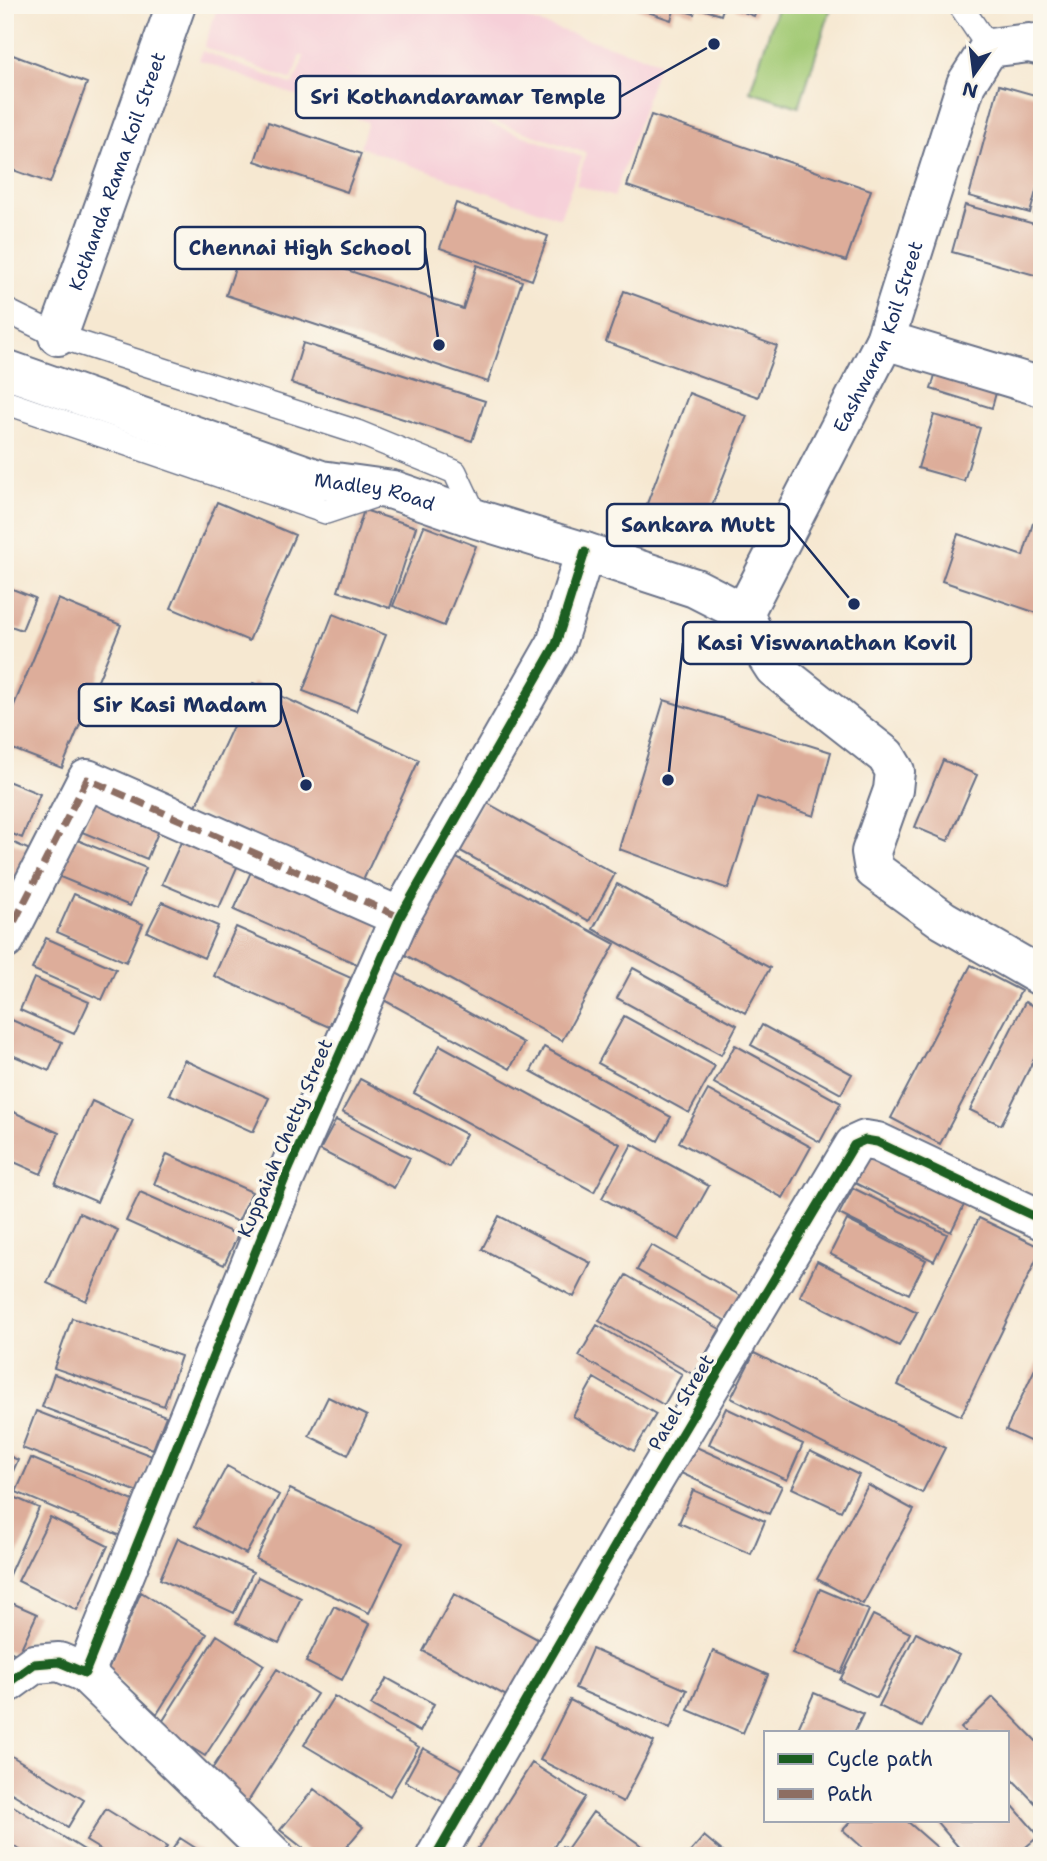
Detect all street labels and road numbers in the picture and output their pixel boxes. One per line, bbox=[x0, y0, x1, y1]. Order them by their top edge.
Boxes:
street label: Kothanda Rama Koil Street bbox=[63, 48, 171, 294]
street label: Eashwaran Koil Street bbox=[827, 238, 928, 436]
street label: Madley Road bbox=[313, 467, 439, 516]
street label: Kuppaiah Chetty Street bbox=[232, 1035, 338, 1241]
street label: Patel Street bbox=[642, 1349, 720, 1455]

